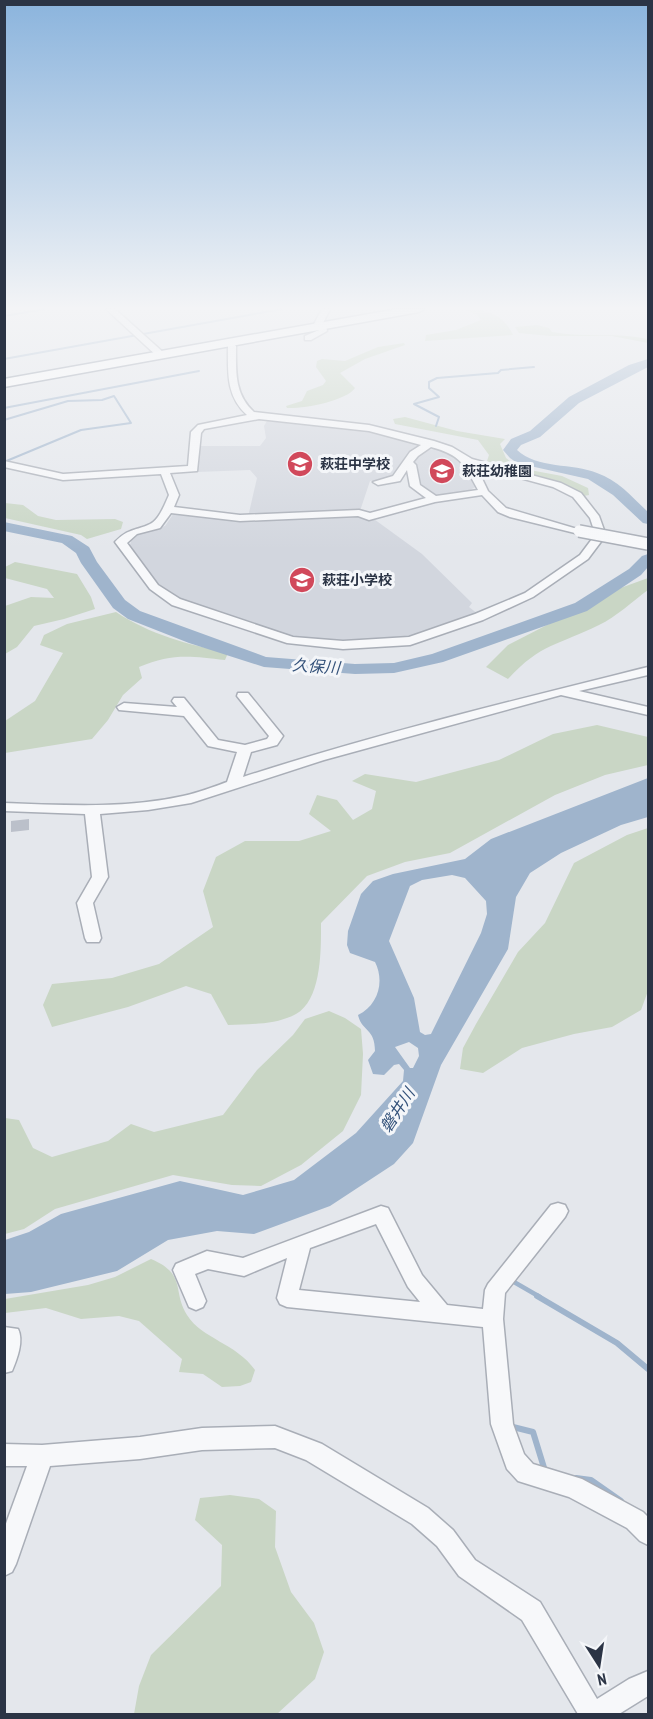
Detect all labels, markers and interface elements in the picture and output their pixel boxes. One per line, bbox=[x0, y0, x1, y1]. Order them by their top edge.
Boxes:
school or university icon: 萩荘中学校 bbox=[285, 449, 315, 479]
place label: 萩荘中学校 bbox=[320, 455, 390, 473]
school or university icon: 萩荘幼稚園 bbox=[427, 456, 457, 486]
place label: 萩荘幼稚園 bbox=[462, 462, 532, 480]
school or university icon: 萩荘小学校 bbox=[287, 565, 317, 595]
place label: 萩荘小学校 bbox=[322, 571, 392, 589]
water label: 久保川 bbox=[291, 654, 343, 678]
water label: 磐井川 bbox=[376, 1083, 420, 1136]
north arrow bbox=[569, 1635, 629, 1695]
text: N bbox=[596, 1669, 608, 1690]

